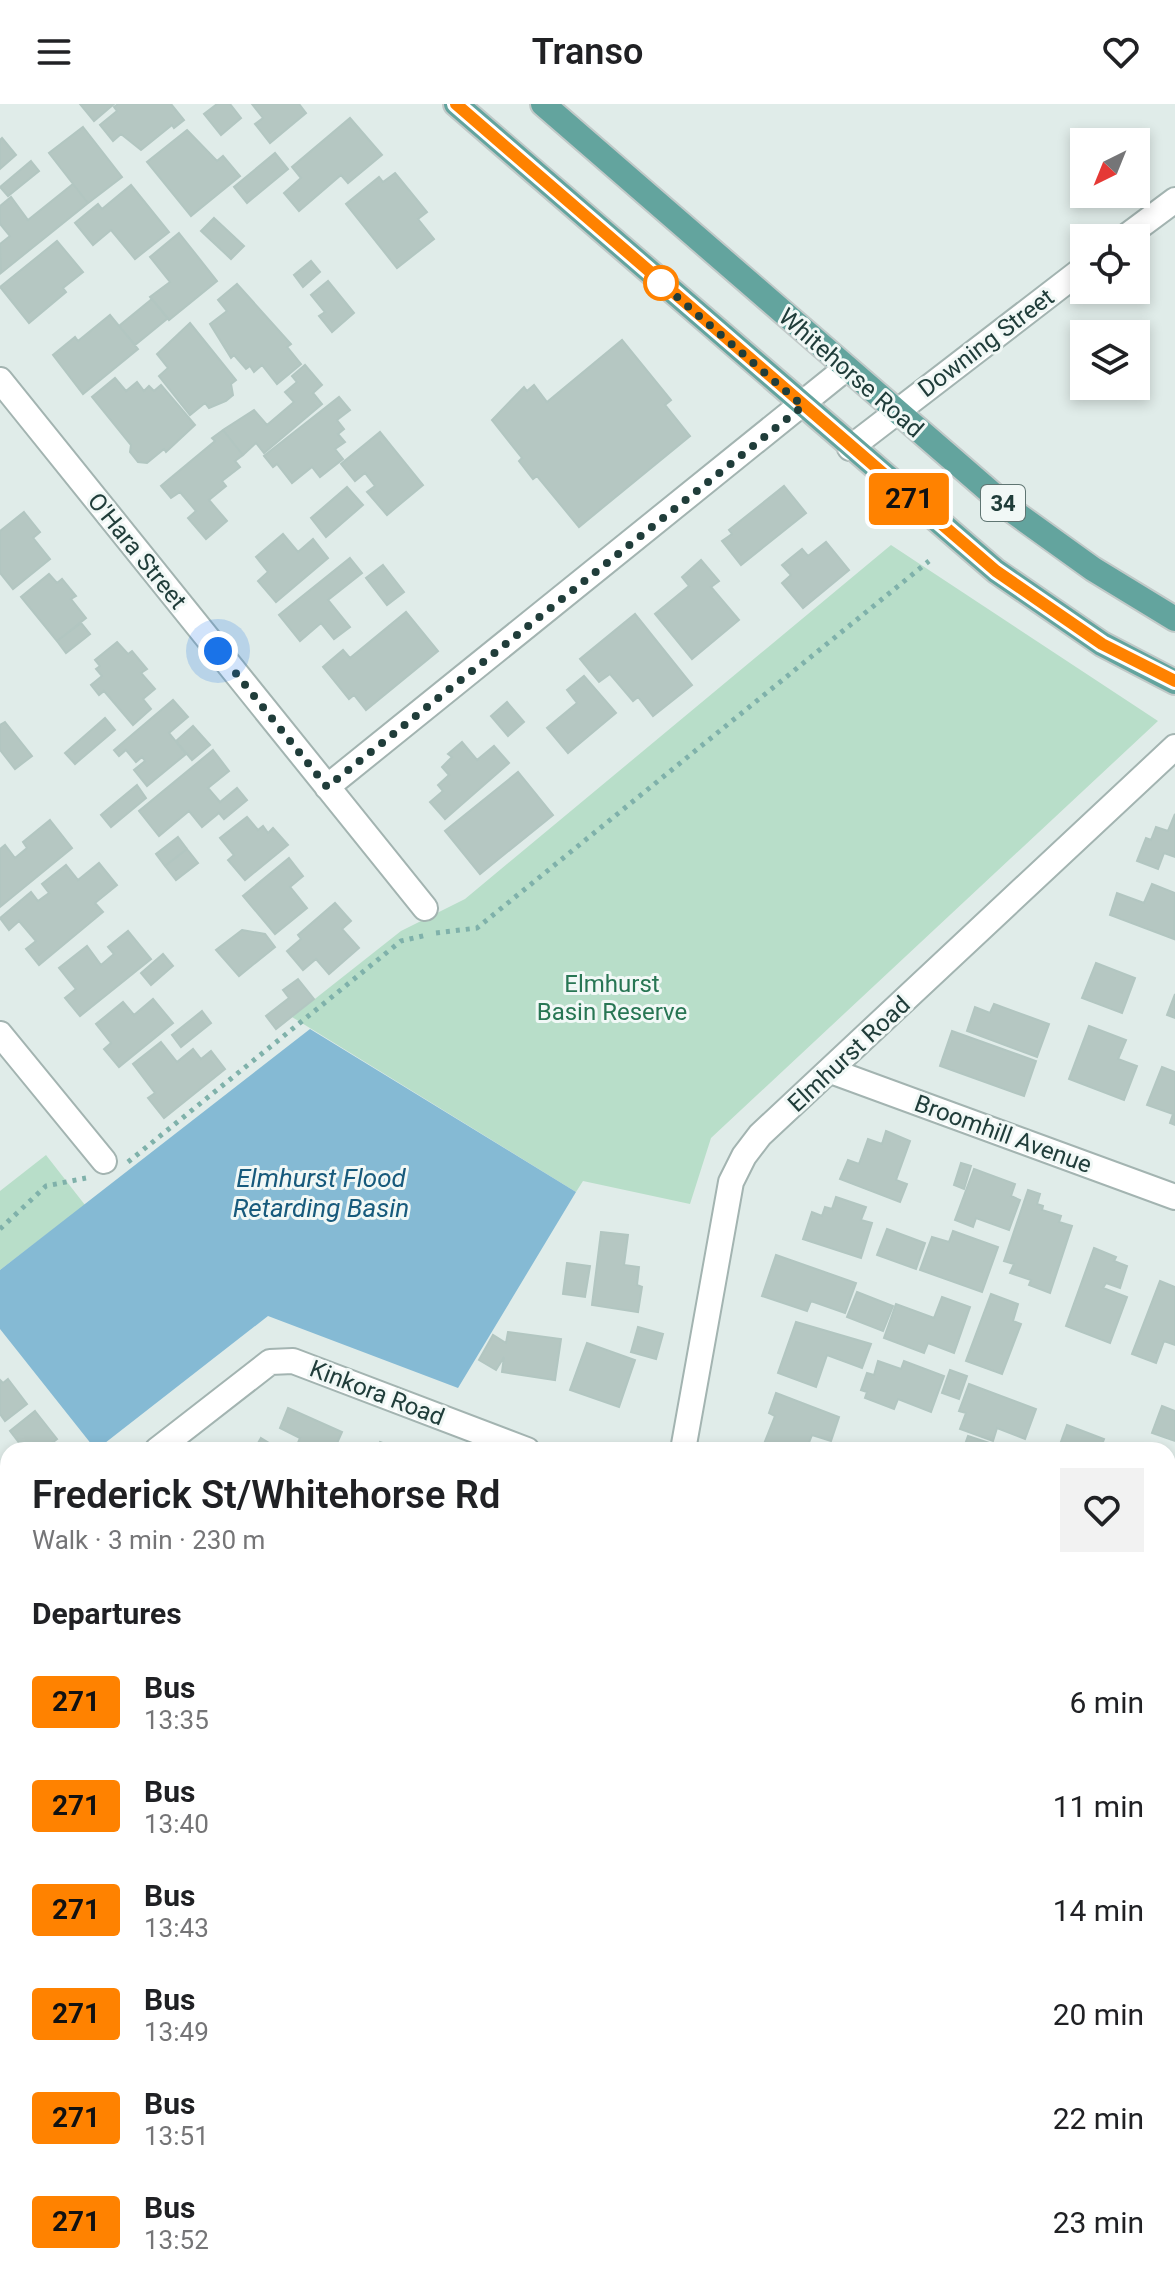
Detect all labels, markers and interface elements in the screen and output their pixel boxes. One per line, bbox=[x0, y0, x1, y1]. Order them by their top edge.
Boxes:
icon: menu bbox=[32, 30, 76, 74]
icon: heart bbox=[1099, 30, 1143, 74]
text: Transo bbox=[532, 31, 643, 73]
north arrow bbox=[1070, 128, 1150, 208]
map controls bbox=[1070, 128, 1150, 400]
button: locate bbox=[1070, 224, 1150, 304]
unlabelled marker bbox=[644, 266, 678, 300]
street label: Downing Street bbox=[913, 283, 1059, 403]
street label: Whitehorse Road bbox=[773, 303, 929, 443]
button: layers bbox=[1070, 320, 1150, 400]
line badge: 271 bbox=[863, 473, 955, 525]
text: 271 bbox=[885, 482, 933, 515]
road number: 34 bbox=[981, 485, 1025, 521]
street label: O'Hara Street bbox=[82, 487, 192, 615]
your location bbox=[198, 631, 238, 671]
park label: Elmhurst Basin Reserve bbox=[537, 970, 687, 1026]
street label: Elmhurst Road bbox=[782, 990, 916, 1118]
street label: Broomhill Avenue bbox=[911, 1089, 1095, 1179]
water label: Elmhurst Flood Retarding Basin bbox=[233, 1163, 409, 1223]
street label: Kinkora Road bbox=[306, 1355, 448, 1431]
button: heart bbox=[1060, 1468, 1144, 1552]
text: Frederick St/Whitehorse Rd bbox=[32, 1473, 500, 1517]
text: Walk · 3 min · 230 m bbox=[32, 1525, 265, 1555]
text: Departures bbox=[32, 1596, 182, 1631]
text: Bus bbox=[144, 1670, 195, 1705]
text: 271 bbox=[52, 1685, 100, 1718]
text: 6 min bbox=[1070, 1685, 1144, 1720]
text: 13:35 bbox=[144, 1705, 209, 1735]
text: Bus bbox=[144, 1774, 195, 1809]
text: 271 bbox=[52, 1789, 100, 1822]
text: 11 min bbox=[1053, 1789, 1144, 1824]
text: 13:40 bbox=[144, 1809, 209, 1839]
text: Bus bbox=[144, 1878, 195, 1913]
text: 271 bbox=[52, 1893, 100, 1926]
text: 14 min bbox=[1053, 1893, 1144, 1928]
text: 13:43 bbox=[144, 1913, 209, 1943]
text: Bus bbox=[144, 1982, 195, 2017]
text: 271 bbox=[52, 1997, 100, 2030]
text: 20 min bbox=[1053, 1997, 1144, 2032]
text: 13:49 bbox=[144, 2017, 209, 2047]
text: Bus bbox=[144, 2086, 195, 2121]
text: 271 bbox=[52, 2101, 100, 2134]
text: 22 min bbox=[1053, 2101, 1144, 2136]
text: 13:51 bbox=[144, 2121, 209, 2151]
text: Bus bbox=[144, 2190, 195, 2225]
text: 271 bbox=[52, 2205, 100, 2238]
text: 23 min bbox=[1053, 2205, 1144, 2240]
text: 13:52 bbox=[144, 2225, 209, 2255]

